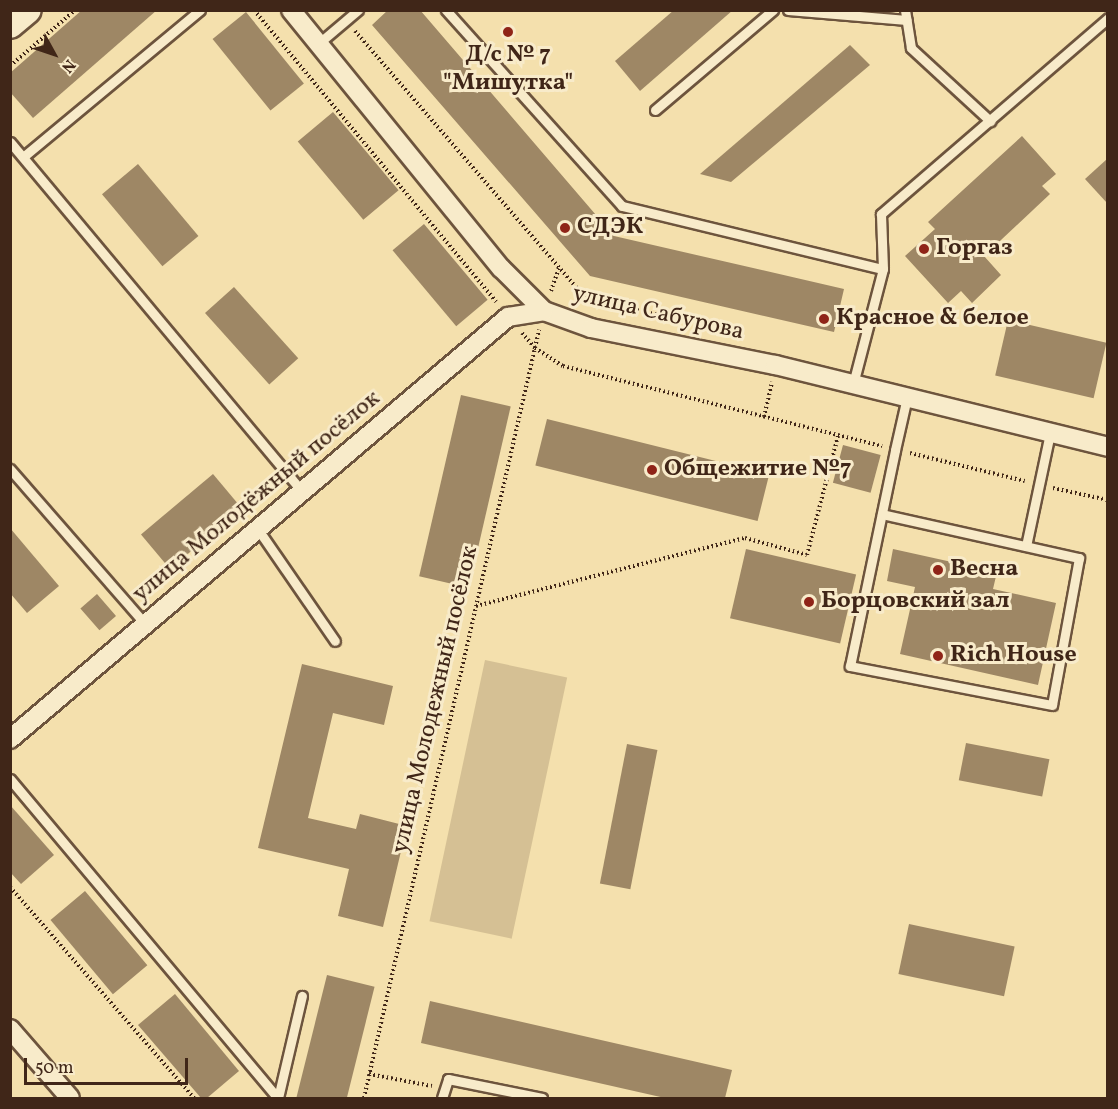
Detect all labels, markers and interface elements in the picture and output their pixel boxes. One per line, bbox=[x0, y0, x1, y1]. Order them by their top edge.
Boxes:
north arrow bbox=[24, 24, 84, 84]
marker: Д/с № 7 "Мишутка" bbox=[501, 25, 515, 39]
place label: Д/с № 7 "Мишутка" bbox=[443, 42, 573, 98]
text: N bbox=[56, 54, 80, 77]
place label: СДЭК bbox=[577, 214, 643, 242]
marker: СДЭК bbox=[558, 221, 572, 235]
place label: Горгаз bbox=[936, 235, 1013, 263]
marker: Горгаз bbox=[917, 242, 931, 256]
street label: улица Сабурова bbox=[569, 280, 747, 348]
place label: Красное & белое bbox=[836, 305, 1029, 333]
marker: Красное & белое bbox=[817, 312, 831, 326]
street label: улица Молодёжный посёлок bbox=[127, 385, 387, 609]
place label: Общежитие №7 bbox=[664, 456, 852, 484]
marker: Общежитие №7 bbox=[645, 463, 659, 477]
street label: улица Молодежный посёлок bbox=[387, 543, 485, 857]
place label: Весна bbox=[950, 556, 1018, 584]
marker: Весна bbox=[931, 563, 945, 577]
place label: Борцовский зал bbox=[821, 588, 1009, 616]
marker: Борцовский зал bbox=[802, 595, 816, 609]
place label: Rich House bbox=[950, 642, 1077, 670]
marker: Rich House bbox=[931, 649, 945, 663]
scale bar bbox=[27, 1046, 190, 1084]
text: 50 m bbox=[35, 1056, 74, 1081]

